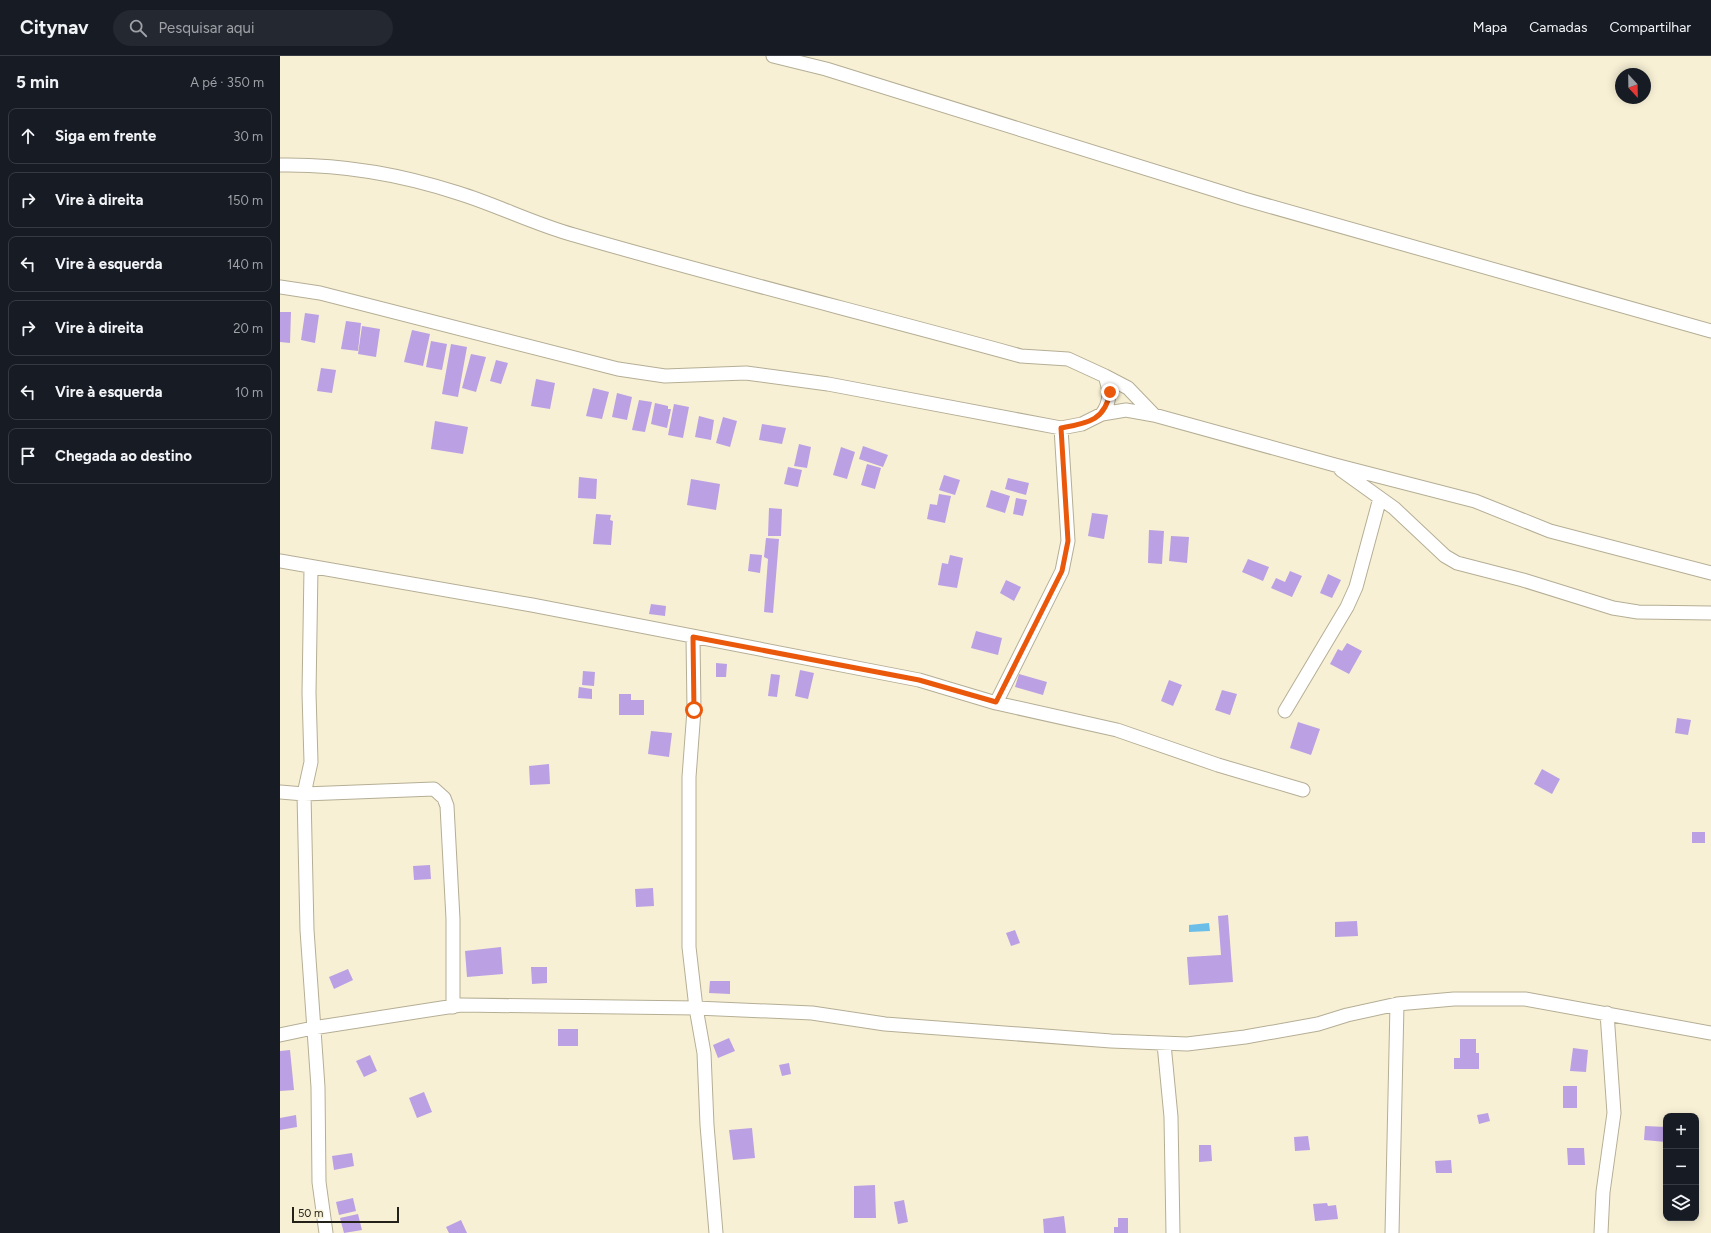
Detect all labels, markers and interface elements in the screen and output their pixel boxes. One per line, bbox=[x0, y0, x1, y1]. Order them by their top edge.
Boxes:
search box bbox=[113, 10, 393, 46]
text: Citynav bbox=[20, 16, 89, 39]
icon: search bbox=[127, 17, 149, 39]
text: Pesquisar aqui bbox=[159, 19, 254, 37]
text: Mapa bbox=[1473, 19, 1507, 36]
text: Camadas bbox=[1529, 19, 1587, 36]
text: Compartilhar bbox=[1609, 19, 1691, 36]
north arrow bbox=[1615, 68, 1651, 104]
text: 5 min bbox=[16, 72, 59, 92]
text: A pé · 350 m bbox=[190, 75, 264, 90]
icon: ahead bbox=[17, 125, 39, 147]
text: Siga em frente bbox=[55, 127, 156, 145]
text: 30 m bbox=[233, 129, 263, 144]
icon: right bbox=[17, 189, 39, 211]
text: Vire à direita bbox=[55, 191, 144, 209]
text: 150 m bbox=[228, 193, 263, 208]
icon: left bbox=[17, 253, 39, 275]
text: Vire à esquerda bbox=[55, 255, 162, 273]
text: 140 m bbox=[227, 257, 263, 272]
icon: right bbox=[17, 317, 39, 339]
text: Vire à direita bbox=[55, 319, 144, 337]
text: 20 m bbox=[233, 321, 263, 336]
icon: left bbox=[17, 381, 39, 403]
text: Vire à esquerda bbox=[55, 383, 162, 401]
route end bbox=[1101, 383, 1119, 401]
text: 10 m bbox=[235, 385, 263, 400]
icon: arrive bbox=[17, 445, 39, 467]
text: Chegada ao destino bbox=[55, 447, 192, 465]
route start bbox=[685, 701, 703, 719]
map controls bbox=[1663, 1113, 1699, 1221]
button: + bbox=[1663, 1113, 1699, 1149]
button: − bbox=[1663, 1149, 1699, 1185]
button: layers bbox=[1663, 1185, 1699, 1221]
scale bar bbox=[292, 1205, 399, 1224]
text: 50 m bbox=[298, 1207, 323, 1220]

